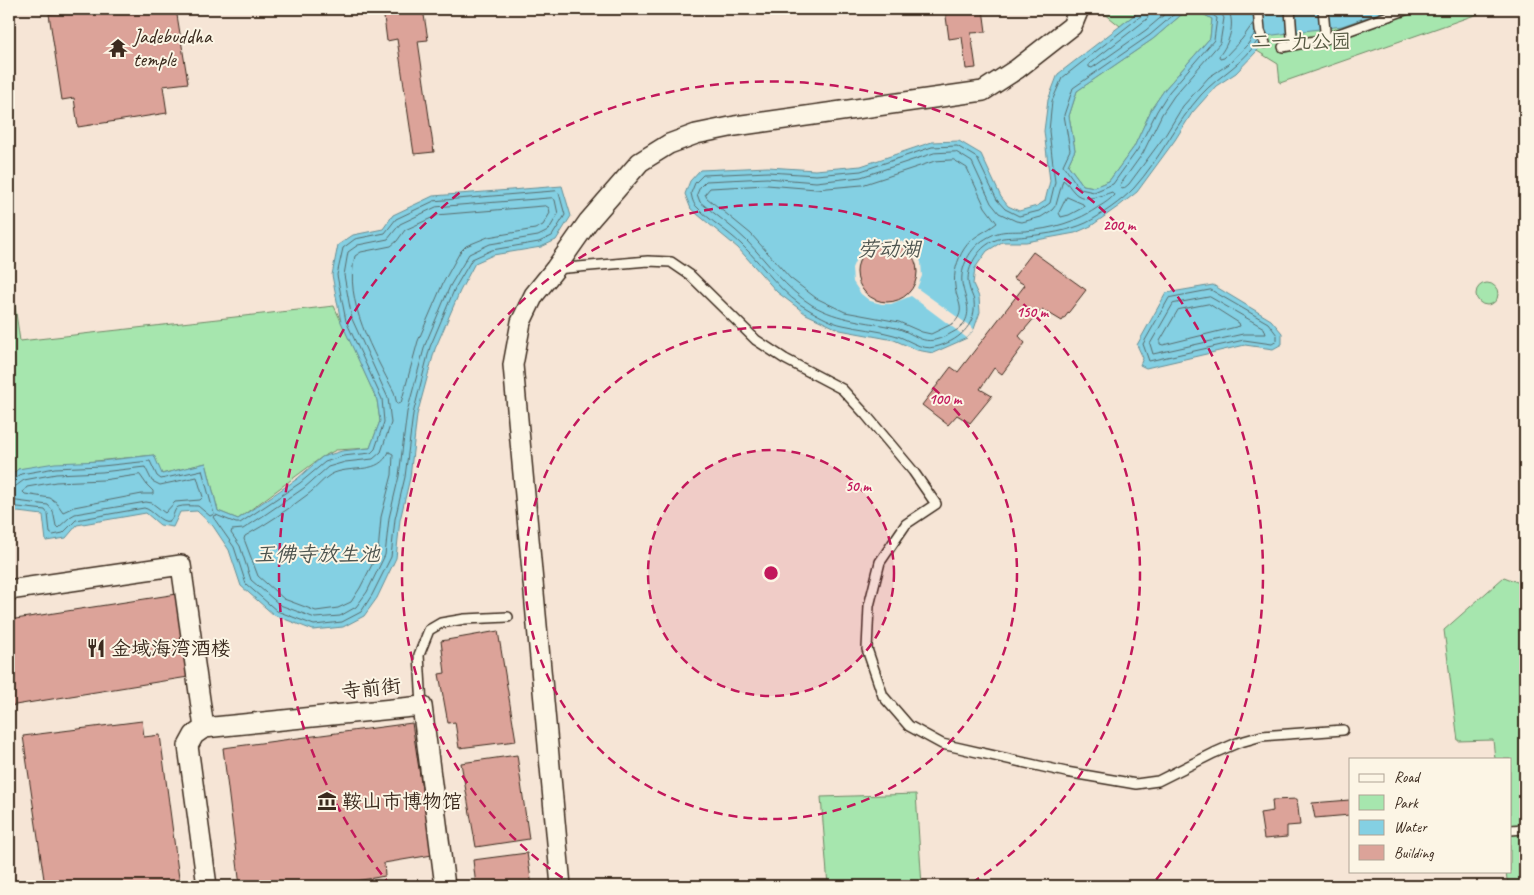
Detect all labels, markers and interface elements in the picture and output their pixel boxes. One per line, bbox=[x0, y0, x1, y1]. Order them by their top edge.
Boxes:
place label: Jadebuddha temple bbox=[132, 24, 213, 72]
park label: 二一九公园 bbox=[1251, 29, 1351, 54]
temple icon: Jadebuddha temple bbox=[107, 37, 129, 59]
text: 200 m bbox=[1103, 216, 1137, 235]
water label: 劳动湖 bbox=[858, 236, 922, 262]
text: 150 m bbox=[1016, 303, 1050, 322]
text: 100 m bbox=[929, 390, 963, 409]
text: 50 m bbox=[845, 477, 872, 496]
water label: 玉佛寺放生池 bbox=[254, 541, 381, 567]
centre of rings bbox=[762, 564, 780, 582]
place label: 金域海湾酒楼 bbox=[111, 636, 231, 661]
restaurant icon: 金域海湾酒楼 bbox=[85, 637, 107, 659]
street label: 寺前街 bbox=[340, 673, 402, 704]
legend bbox=[1349, 758, 1512, 872]
text: Road bbox=[1394, 768, 1421, 787]
place label: 鞍山市博物馆 bbox=[342, 789, 462, 814]
museum icon: 鞍山市博物馆 bbox=[316, 790, 338, 812]
text: Park bbox=[1394, 794, 1419, 813]
text: Water bbox=[1394, 818, 1428, 837]
text: Building bbox=[1394, 844, 1434, 863]

